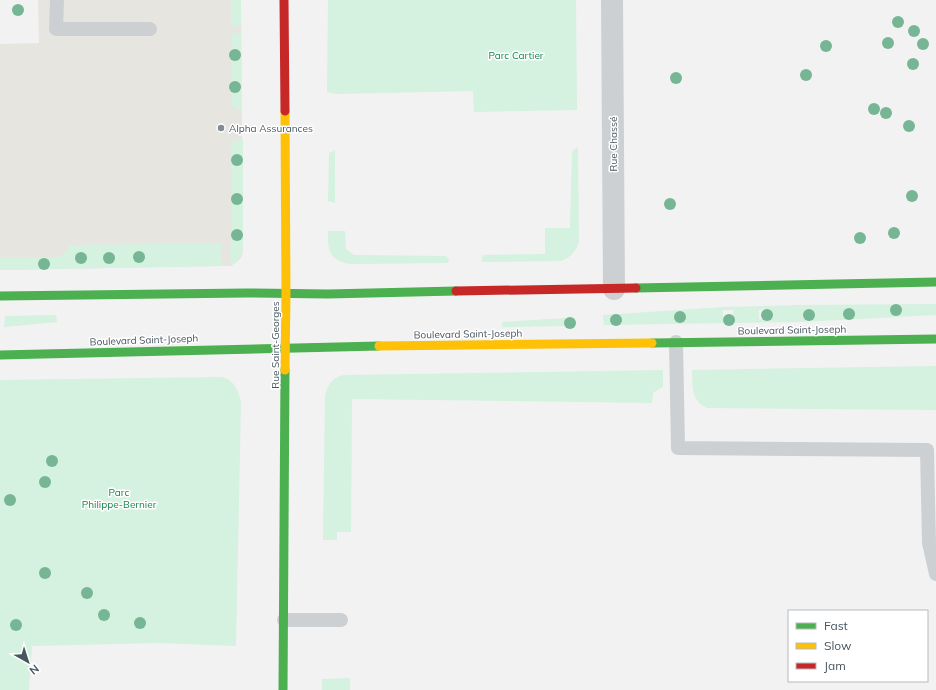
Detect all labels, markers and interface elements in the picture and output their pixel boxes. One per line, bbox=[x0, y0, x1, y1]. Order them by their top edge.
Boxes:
park label: Parc Cartier bbox=[489, 49, 544, 62]
street label: Rue Chassé bbox=[607, 117, 620, 171]
place label: Alpha Assurances bbox=[229, 122, 313, 135]
marker: Alpha Assurances bbox=[216, 123, 226, 133]
street label: Rue Saint-Georges bbox=[269, 301, 282, 389]
street label: Boulevard Saint-Joseph bbox=[738, 323, 847, 337]
street label: Boulevard Saint-Joseph bbox=[414, 327, 523, 341]
street label: Boulevard Saint-Joseph bbox=[90, 332, 199, 348]
park label: Parc Philippe-Bernier bbox=[82, 486, 157, 511]
legend bbox=[788, 610, 928, 682]
text: Fast bbox=[824, 618, 848, 633]
text: Slow bbox=[824, 638, 852, 653]
north arrow bbox=[8, 642, 48, 682]
text: Jam bbox=[824, 658, 846, 673]
text: N bbox=[27, 662, 42, 678]

